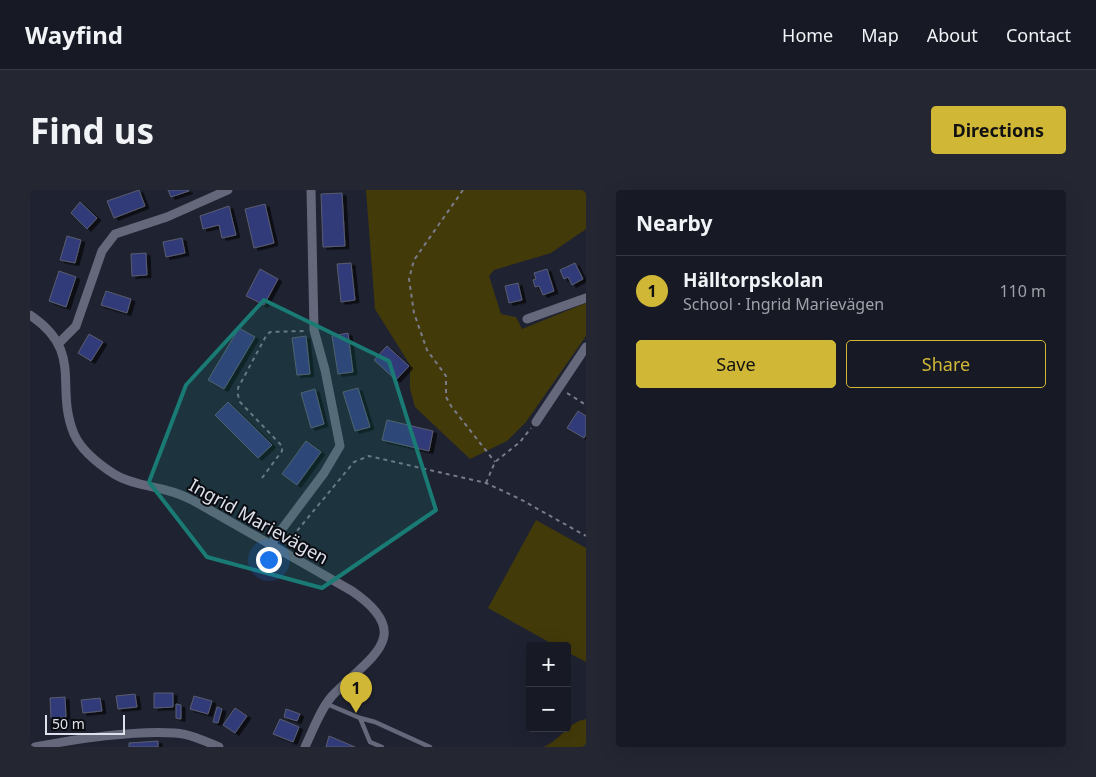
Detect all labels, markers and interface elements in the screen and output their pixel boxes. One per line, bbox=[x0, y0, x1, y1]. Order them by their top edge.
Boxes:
text: Wayfind bbox=[25, 18, 123, 51]
text: Home bbox=[782, 23, 833, 47]
text: Map bbox=[861, 23, 899, 47]
text: About bbox=[927, 23, 978, 47]
text: Contact bbox=[1006, 23, 1071, 47]
button: Directions bbox=[931, 106, 1066, 154]
text: Find us bbox=[30, 107, 154, 154]
text: Nearby bbox=[636, 209, 712, 237]
text: Hälltorpskolan bbox=[683, 267, 823, 293]
text: 1 bbox=[647, 280, 657, 302]
text: 110 m bbox=[999, 280, 1046, 302]
text: School · Ingrid Marievägen bbox=[683, 293, 884, 315]
button: Save bbox=[636, 340, 836, 388]
button: Share bbox=[846, 340, 1046, 388]
street label: Ingrid Marievägen bbox=[185, 473, 333, 569]
your location bbox=[256, 547, 282, 573]
map controls bbox=[526, 642, 571, 732]
button: + bbox=[526, 642, 571, 687]
pin: 1 bbox=[340, 672, 372, 713]
button: − bbox=[526, 687, 571, 732]
scale bar bbox=[45, 712, 125, 735]
text: 50 m bbox=[52, 714, 85, 733]

